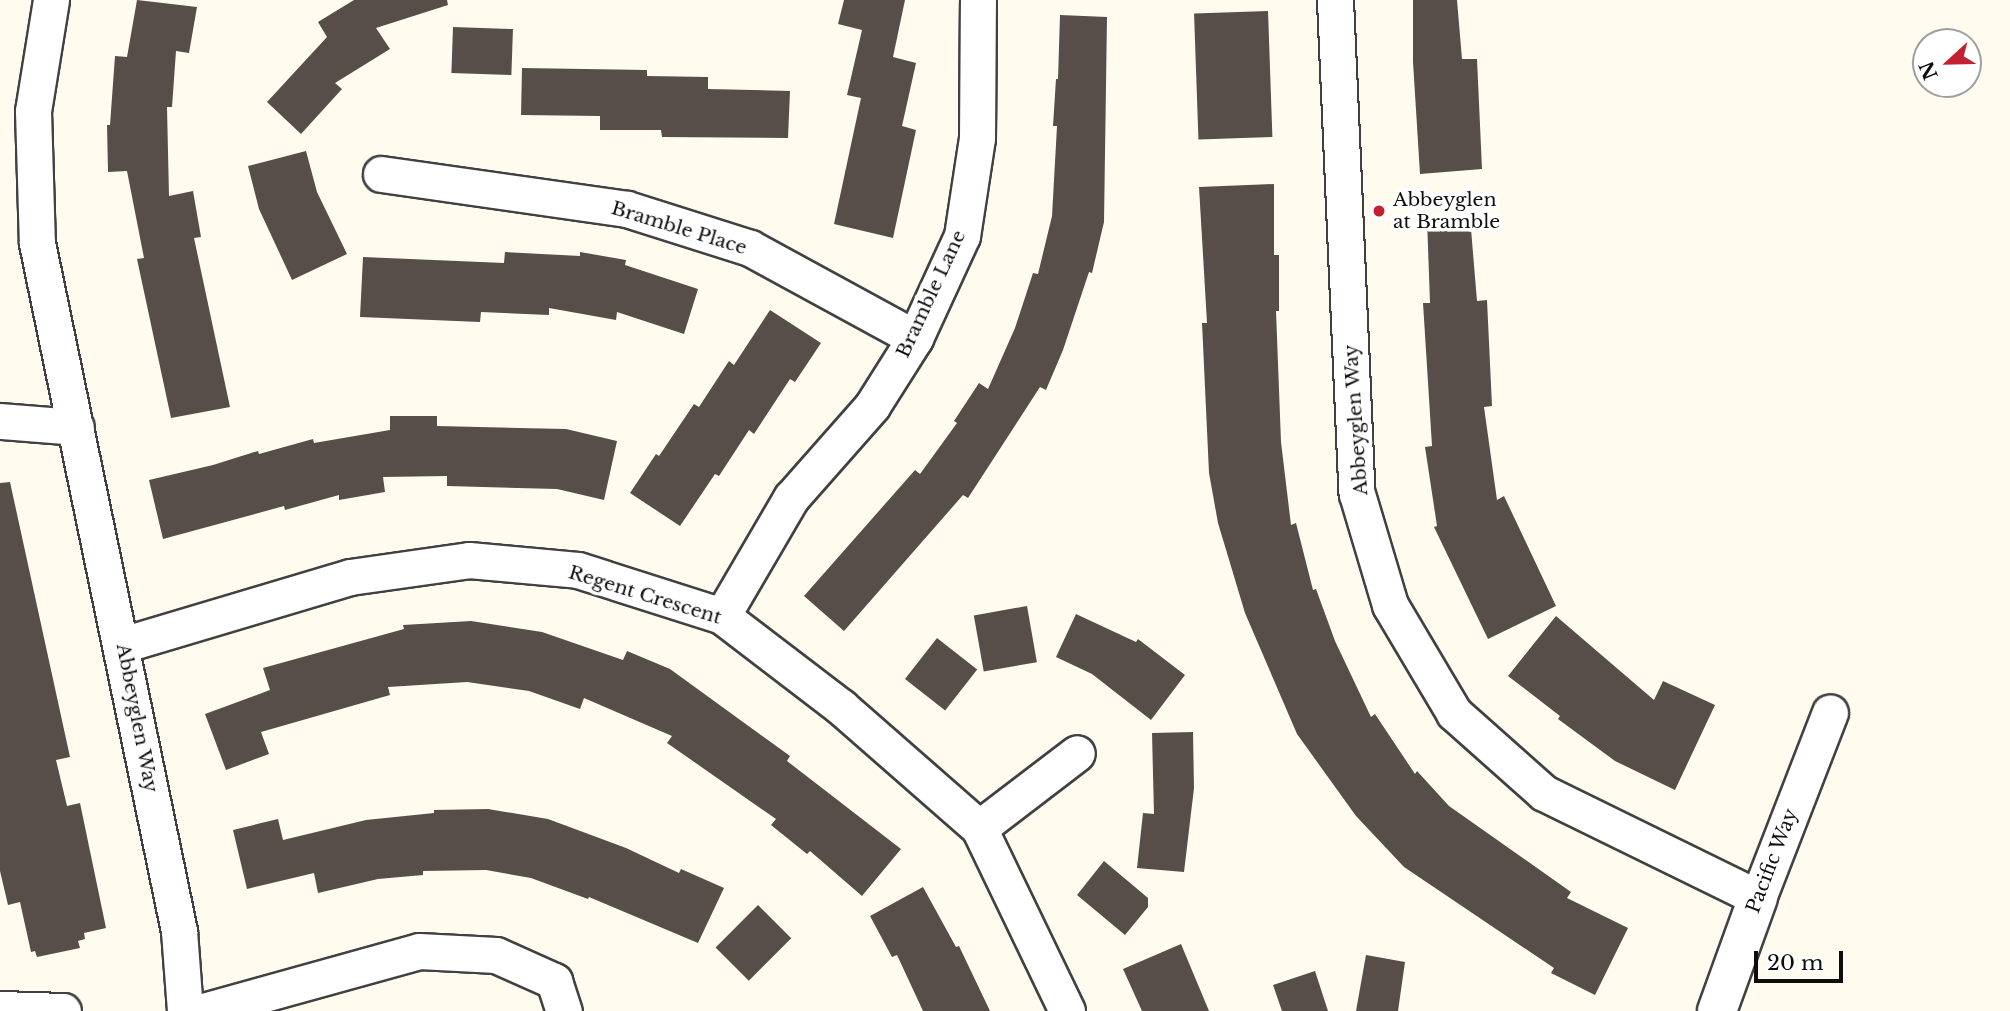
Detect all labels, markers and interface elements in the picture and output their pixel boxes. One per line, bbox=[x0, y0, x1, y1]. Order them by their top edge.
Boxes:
north arrow bbox=[1912, 28, 1982, 98]
text: N bbox=[1915, 58, 1943, 83]
place label: Abbeyglen at Bramble bbox=[1393, 189, 1500, 233]
street label: Bramble Place bbox=[609, 197, 749, 259]
marker: Abbeyglen at Bramble bbox=[1371, 203, 1387, 219]
street label: Bramble Lane bbox=[892, 227, 970, 361]
street label: Abbeyglen Way bbox=[1339, 343, 1373, 497]
street label: Regent Crescent bbox=[566, 561, 724, 629]
street label: Abbeyglen Way bbox=[111, 641, 163, 795]
street label: Pacific Way bbox=[1741, 805, 1803, 917]
scale bar bbox=[1758, 937, 1847, 981]
text: 20 m bbox=[1767, 950, 1824, 976]

